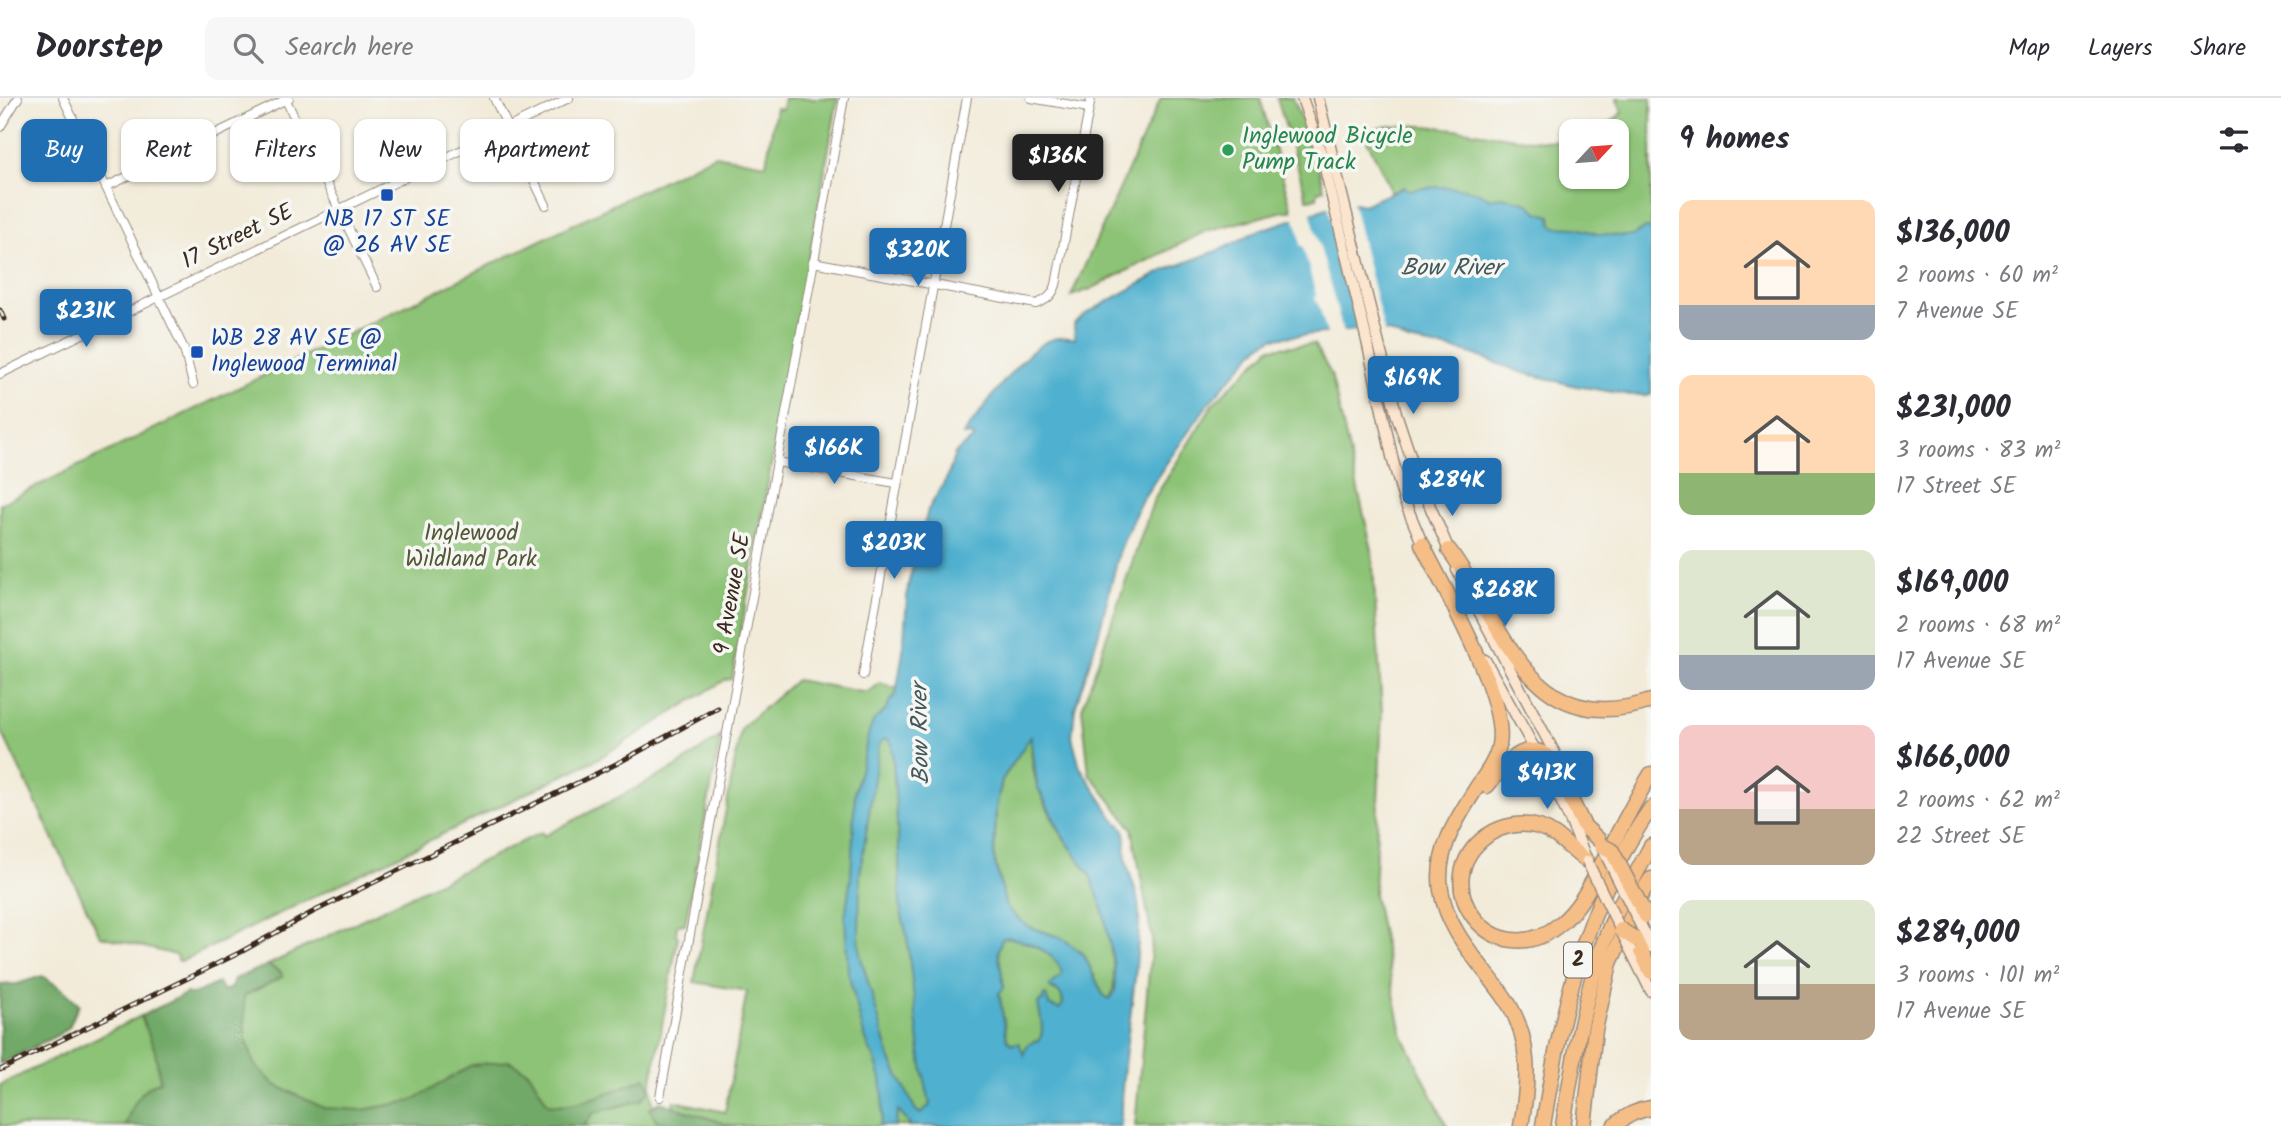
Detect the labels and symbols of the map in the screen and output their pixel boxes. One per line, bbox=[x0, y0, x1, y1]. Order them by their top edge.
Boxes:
place label: Inglewood Bicycle Pump Track bbox=[1242, 119, 1413, 181]
north arrow bbox=[1559, 119, 1629, 189]
pin: $136K bbox=[1009, 134, 1107, 194]
marker: Inglewood Bicycle Pump Track bbox=[1220, 142, 1236, 158]
marker: NB 17 ST SE @ 26 AV SE bbox=[379, 187, 395, 203]
street label: 17 Street SE bbox=[176, 194, 300, 280]
place label: NB 17 ST SE @ 26 AV SE bbox=[323, 202, 451, 264]
pin: $320K bbox=[869, 228, 967, 288]
water label: Bow River bbox=[1401, 249, 1506, 288]
pin: $231K bbox=[37, 289, 135, 349]
place label: WB 28 AV SE @ Inglewood Terminal bbox=[211, 321, 397, 383]
marker: WB 28 AV SE @ Inglewood Terminal bbox=[189, 344, 205, 360]
pin: $169K bbox=[1364, 356, 1462, 416]
pin: $166K bbox=[785, 426, 883, 486]
pin: $284K bbox=[1403, 458, 1501, 518]
park label: Inglewood Wildland Park bbox=[405, 516, 537, 578]
pin: $203K bbox=[845, 522, 943, 581]
street label: 9 Avenue SE bbox=[705, 530, 762, 658]
pin: $268K bbox=[1456, 568, 1554, 628]
water label: Bow River bbox=[901, 678, 941, 785]
pin: $413K bbox=[1498, 752, 1596, 811]
road number: 2 bbox=[1564, 942, 1592, 978]

